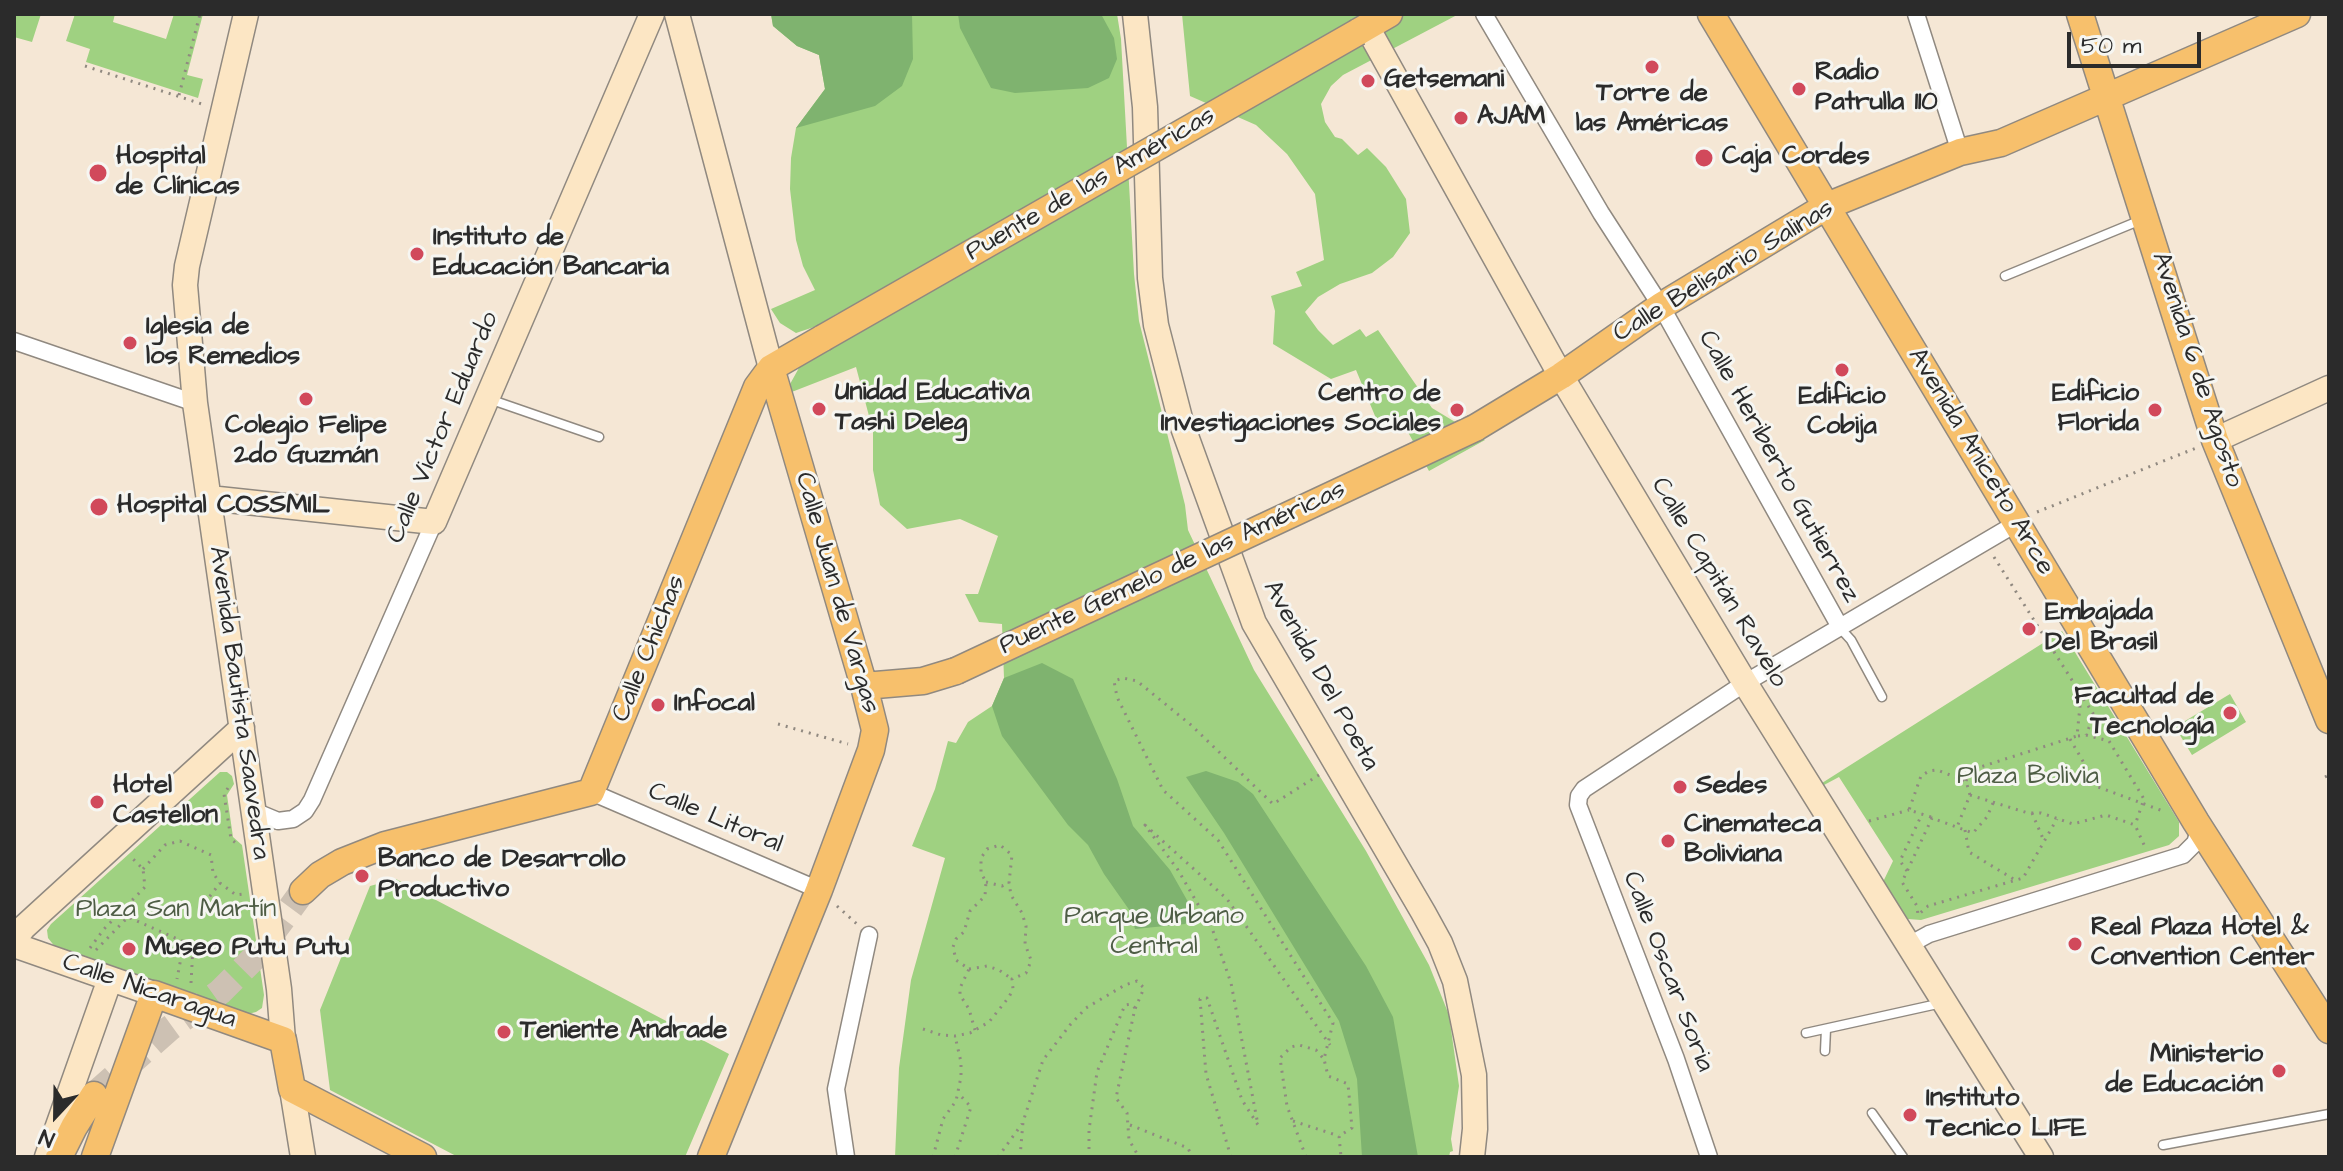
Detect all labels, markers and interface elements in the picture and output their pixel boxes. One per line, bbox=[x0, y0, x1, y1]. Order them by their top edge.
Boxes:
scale bar bbox=[2071, 16, 2205, 66]
text: 50 m bbox=[2081, 29, 2141, 63]
marker: Torre de las Américas bbox=[1643, 58, 1661, 76]
place label: Radio Patrulla 110 bbox=[1815, 58, 1938, 120]
place label: Getsemani bbox=[1384, 65, 1504, 97]
marker: Getsemani bbox=[1359, 72, 1377, 90]
place label: Torre de las Américas bbox=[1576, 79, 1728, 140]
marker: Radio Patrulla 110 bbox=[1790, 80, 1808, 98]
street label: Puente de las Américas bbox=[961, 101, 1221, 269]
place label: AJAM bbox=[1477, 102, 1546, 134]
marker: AJAM bbox=[1452, 109, 1470, 127]
place label: Hospital de Clínicas bbox=[116, 142, 240, 204]
place label: Caja Cordes bbox=[1722, 142, 1870, 174]
marker: Caja Cordes bbox=[1693, 147, 1715, 169]
marker: Hospital de Clínicas bbox=[87, 162, 109, 184]
street label: Calle Belisario Salinas bbox=[1608, 194, 1840, 350]
place label: Instituto de Educación Bancaria bbox=[433, 223, 669, 284]
marker: Instituto de Educación Bancaria bbox=[408, 245, 426, 263]
street label: Avenida 6 de Agosto bbox=[2143, 248, 2249, 492]
street label: Calle Victor Eduardo bbox=[381, 308, 507, 548]
place label: Iglesia de los Remedios bbox=[146, 312, 300, 374]
street label: Calle Heriberto Gutierrez bbox=[1690, 325, 1866, 609]
marker: Iglesia de los Remedios bbox=[121, 334, 139, 352]
street label: Avenida Aniceto Arce bbox=[1900, 343, 2060, 581]
marker: Edificio Cobija bbox=[1833, 361, 1851, 379]
place label: Unidad Educativa Tashi Deleg bbox=[835, 378, 1030, 440]
place label: Centro de Investigaciones Sociales bbox=[1161, 379, 1441, 440]
place label: Edificio Florida bbox=[2052, 379, 2139, 440]
place label: Edificio Cobija bbox=[1798, 382, 1886, 444]
marker: Colegio Felipe 2do Guzmán bbox=[297, 390, 315, 408]
marker: Unidad Educativa Tashi Deleg bbox=[810, 400, 828, 418]
marker: Centro de Investigaciones Sociales bbox=[1448, 401, 1466, 419]
marker: Edificio Florida bbox=[2146, 401, 2164, 419]
place label: Colegio Felipe 2do Guzmán bbox=[225, 411, 387, 472]
street label: Calle Juan de Vargas bbox=[787, 469, 885, 717]
street label: Calle Capitán Ravelo bbox=[1643, 472, 1793, 694]
street label: Puente Gemelo de las Américas bbox=[995, 475, 1351, 663]
place label: Hospital COSSMIL bbox=[117, 491, 330, 523]
marker: Hospital COSSMIL bbox=[88, 496, 110, 518]
street label: Avenida Bautista Saavedra bbox=[201, 544, 275, 862]
street label: Calle Chichas bbox=[606, 571, 694, 727]
street label: Avenida Del Poeta bbox=[1255, 575, 1385, 777]
place label: Embajada Del Brasil bbox=[2045, 598, 2158, 660]
marker: Embajada Del Brasil bbox=[2020, 620, 2038, 638]
place label: Facultad de Tecnología bbox=[2074, 682, 2214, 744]
place label: Infocal bbox=[674, 689, 755, 721]
marker: Infocal bbox=[649, 696, 667, 714]
marker: Facultad de Tecnología bbox=[2221, 704, 2239, 722]
park label: Plaza Bolivia bbox=[1957, 762, 2099, 794]
place label: Hotel Castellon bbox=[113, 771, 218, 832]
place label: Sedes bbox=[1696, 771, 1767, 803]
street label: Calle Litoral bbox=[643, 777, 787, 861]
marker: Sedes bbox=[1671, 778, 1689, 796]
marker: Hotel Castellon bbox=[88, 793, 106, 811]
place label: Cinemateca Boliviana bbox=[1684, 810, 1821, 872]
marker: Cinemateca Boliviana bbox=[1659, 832, 1677, 850]
place label: Banco de Desarrollo Productivo bbox=[378, 845, 625, 906]
marker: Banco de Desarrollo Productivo bbox=[353, 867, 371, 885]
street label: Calle Oscar Soria bbox=[1614, 867, 1720, 1077]
park label: Plaza San Martín bbox=[76, 895, 276, 927]
park label: Parque Urbano Central bbox=[1064, 902, 1244, 964]
place label: Real Plaza Hotel & Convention Center bbox=[2091, 913, 2314, 974]
place label: Museo Putu Putu bbox=[145, 933, 349, 965]
marker: Real Plaza Hotel & Convention Center bbox=[2066, 935, 2084, 953]
marker: Museo Putu Putu bbox=[120, 940, 138, 958]
street label: Calle Nicaragua bbox=[58, 948, 240, 1036]
place label: Teniente Andrade bbox=[520, 1016, 727, 1048]
marker: Teniente Andrade bbox=[495, 1023, 513, 1041]
place label: Ministerio de Educación bbox=[2106, 1040, 2263, 1102]
marker: Ministerio de Educación bbox=[2270, 1062, 2288, 1080]
north arrow bbox=[16, 1075, 96, 1155]
place label: Instituto Tecnico LIFE bbox=[1926, 1084, 2086, 1146]
marker: Instituto Tecnico LIFE bbox=[1901, 1106, 1919, 1124]
text: N bbox=[35, 1121, 59, 1155]

